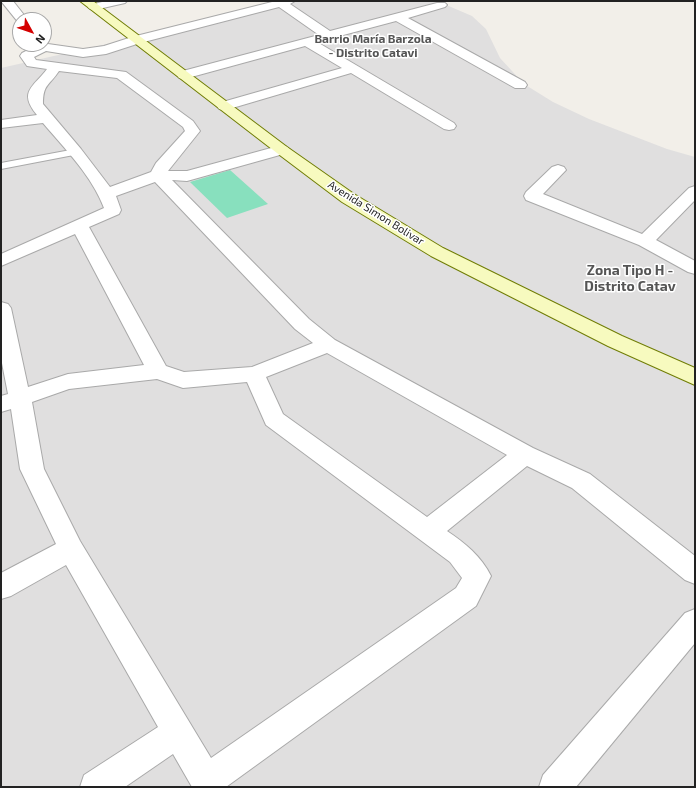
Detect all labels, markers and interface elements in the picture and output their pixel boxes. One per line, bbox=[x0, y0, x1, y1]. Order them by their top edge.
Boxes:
north arrow bbox=[12, 12, 52, 52]
text: N bbox=[33, 32, 48, 47]
district label: Barrio María Barzola - Distrito Catavi bbox=[314, 32, 432, 60]
street label: Avenida Simon Bolivar bbox=[325, 178, 427, 248]
district label: Zona Tipo H - Distrito Catav bbox=[584, 262, 676, 294]

